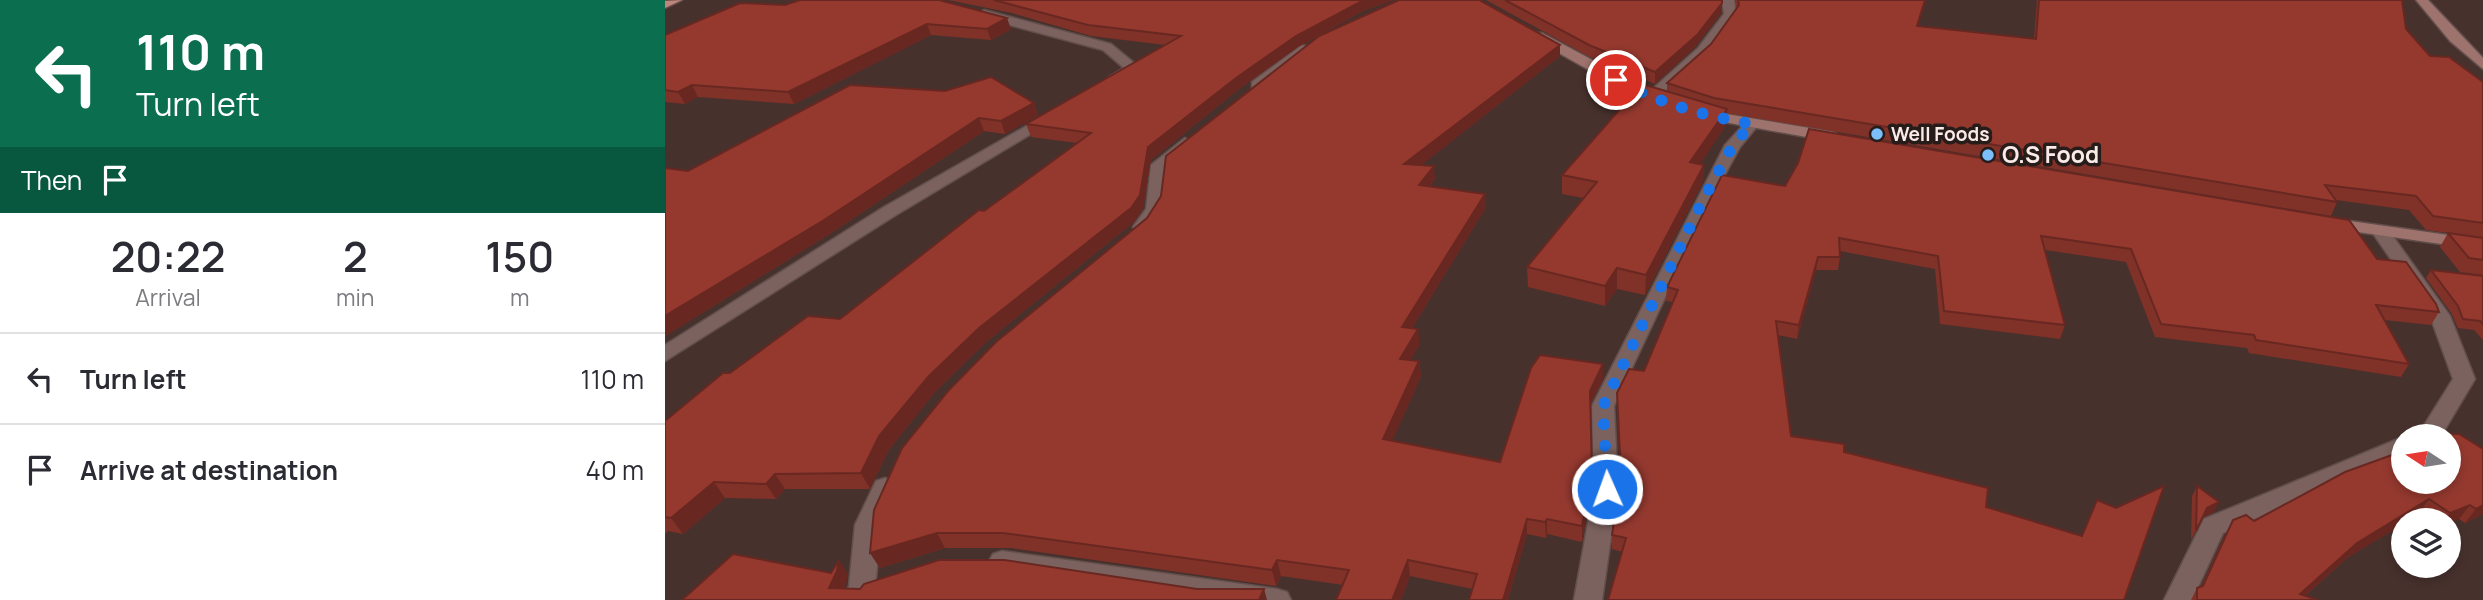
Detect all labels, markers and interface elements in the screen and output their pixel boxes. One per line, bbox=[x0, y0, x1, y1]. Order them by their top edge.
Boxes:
text: 110 m bbox=[136, 18, 265, 85]
icon: left bbox=[21, 28, 112, 119]
pin bbox=[1586, 50, 1646, 110]
icon: arrive bbox=[1597, 61, 1635, 99]
text: Turn left bbox=[136, 82, 260, 126]
place label: Well Foods bbox=[1891, 121, 1989, 147]
marker: Well Foods bbox=[1869, 126, 1885, 142]
place label: O.S Food bbox=[2002, 138, 2099, 170]
marker: O.S Food bbox=[1980, 147, 1996, 163]
icon: arrive bbox=[96, 161, 134, 199]
text: Then bbox=[21, 162, 82, 198]
text: 20:22 bbox=[111, 227, 225, 285]
text: 2 bbox=[343, 227, 368, 285]
text: 150 bbox=[485, 227, 554, 285]
text: Arrival bbox=[135, 281, 201, 313]
text: min bbox=[336, 281, 375, 313]
text: m bbox=[510, 281, 529, 313]
icon: left bbox=[21, 360, 59, 398]
text: Turn left bbox=[80, 361, 187, 397]
text: 110 m bbox=[581, 361, 644, 397]
north arrow bbox=[2391, 424, 2461, 494]
map controls bbox=[2391, 424, 2461, 578]
icon: arrive bbox=[21, 451, 59, 489]
text: Arrive at destination bbox=[80, 452, 338, 488]
text: 40 m bbox=[586, 452, 644, 488]
position arrow bbox=[1570, 452, 1644, 526]
button: layers bbox=[2391, 508, 2461, 578]

